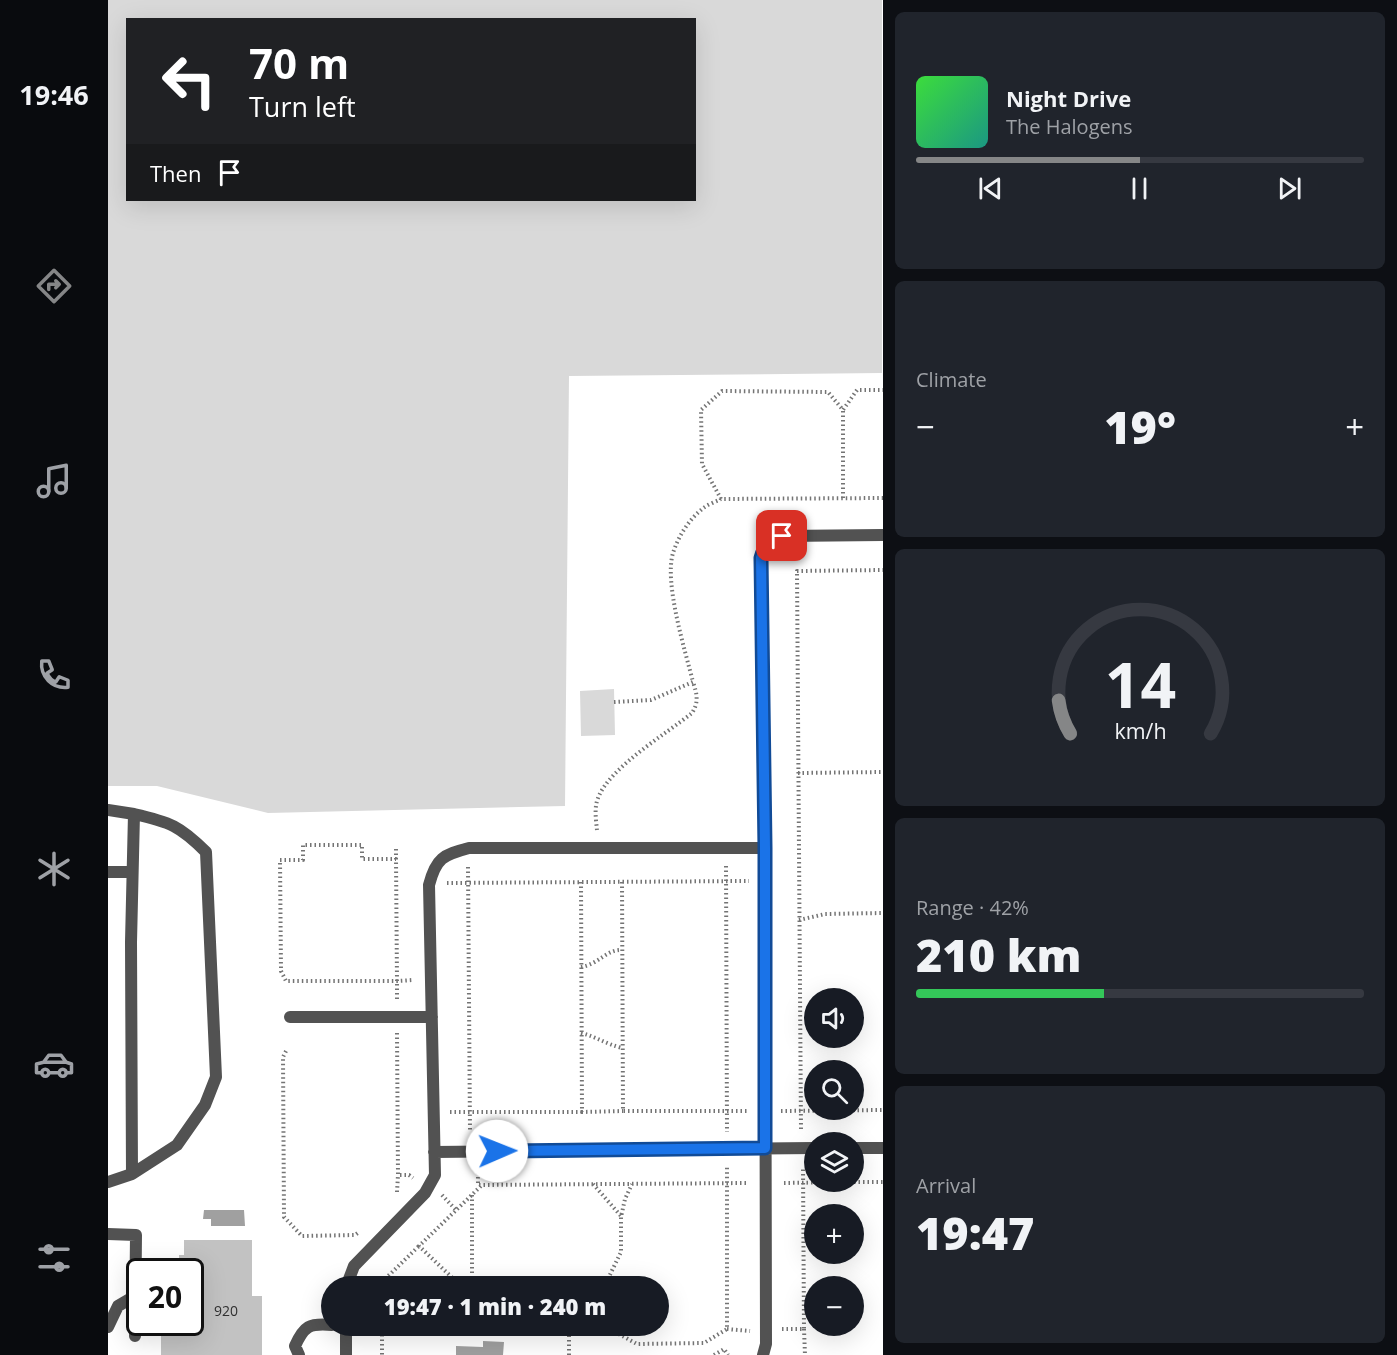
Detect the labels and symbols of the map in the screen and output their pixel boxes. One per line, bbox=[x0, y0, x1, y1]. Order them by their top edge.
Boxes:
pin bbox=[756, 510, 807, 561]
position arrow bbox=[465, 1119, 529, 1183]
speed limit sign: 20 bbox=[126, 1258, 204, 1336]
house number: 920 bbox=[214, 1301, 238, 1320]

